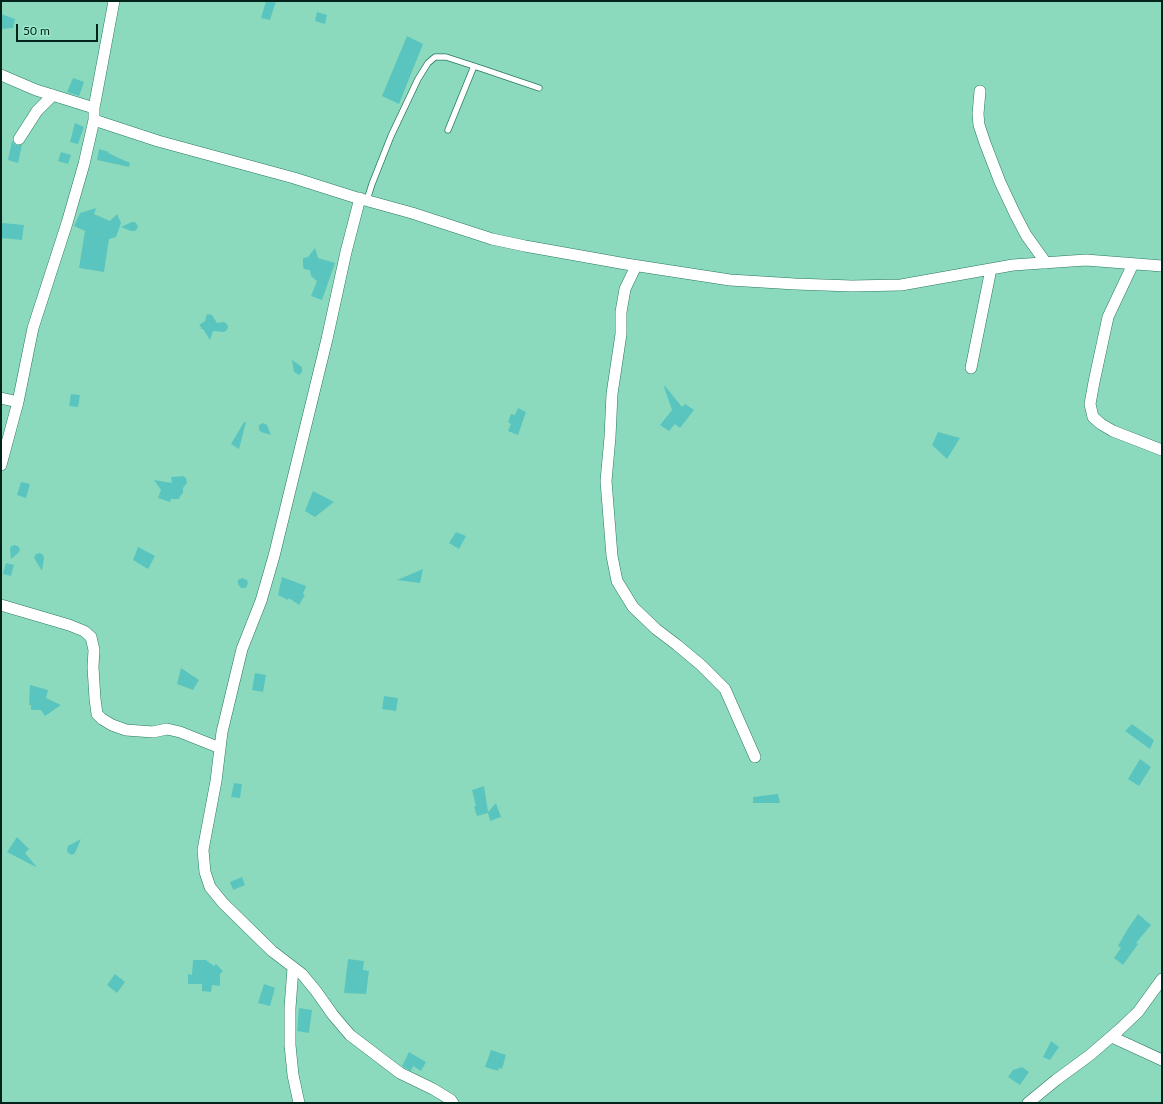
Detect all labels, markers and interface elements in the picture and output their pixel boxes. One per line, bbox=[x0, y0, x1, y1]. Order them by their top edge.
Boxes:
scale bar bbox=[18, 16, 100, 42]
text: 50 m bbox=[23, 23, 50, 38]

